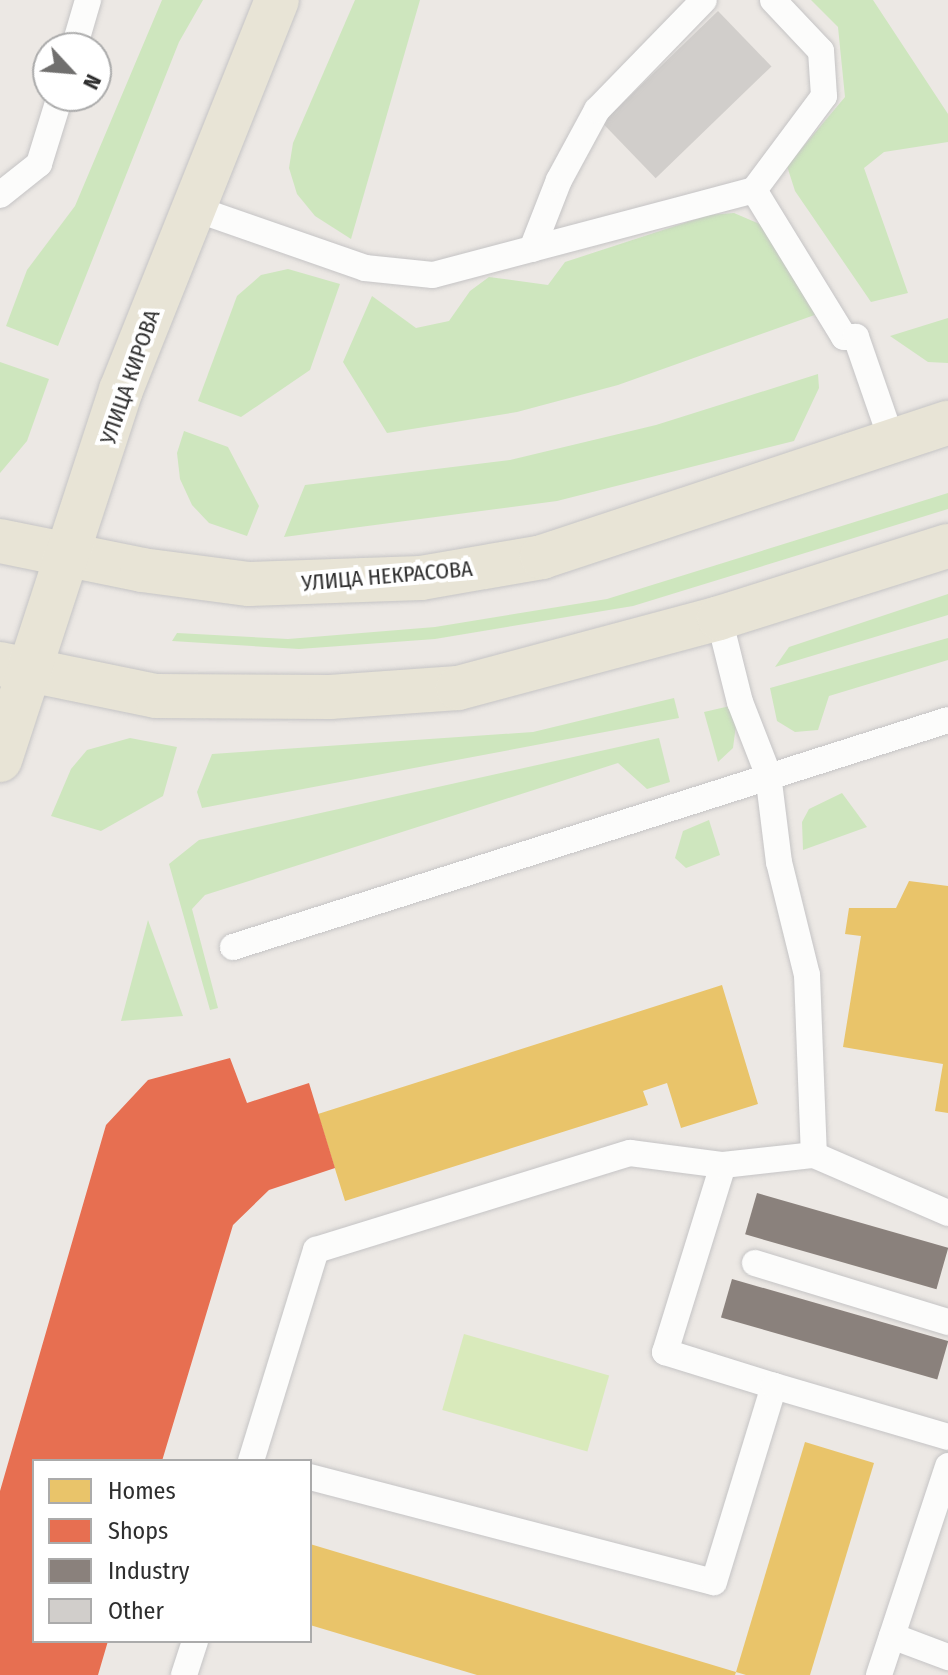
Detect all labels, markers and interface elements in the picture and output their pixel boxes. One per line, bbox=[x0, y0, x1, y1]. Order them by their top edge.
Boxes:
north arrow bbox=[32, 32, 112, 112]
text: N bbox=[77, 70, 107, 94]
street label: УЛИЦА КИРОВА bbox=[95, 306, 165, 448]
street label: УЛИЦА НЕКРАСОВА bbox=[300, 555, 474, 597]
legend bbox=[32, 1459, 312, 1643]
text: Homes bbox=[108, 1477, 176, 1505]
text: Shops bbox=[108, 1517, 168, 1545]
text: Industry bbox=[108, 1557, 190, 1585]
text: Other bbox=[108, 1597, 164, 1625]

